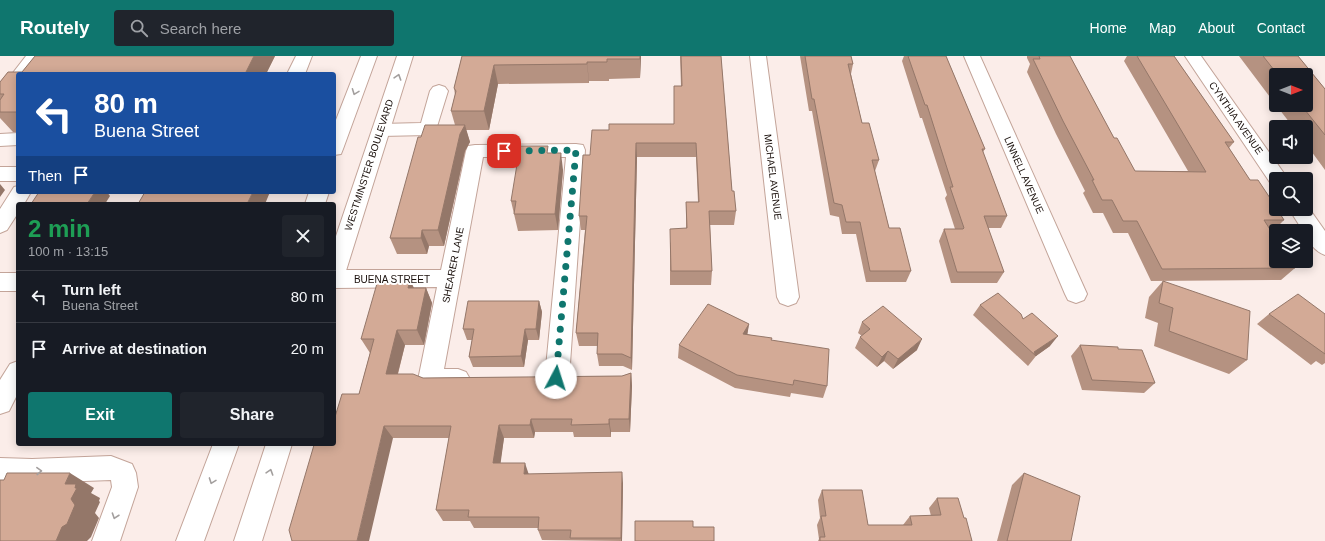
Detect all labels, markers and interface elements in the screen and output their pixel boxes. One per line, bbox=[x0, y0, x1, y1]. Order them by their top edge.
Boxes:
search box bbox=[114, 10, 394, 46]
text: Routely bbox=[20, 17, 90, 38]
icon: search bbox=[128, 17, 150, 39]
text: Search here bbox=[160, 20, 241, 37]
text: Home bbox=[1090, 20, 1127, 36]
text: Map bbox=[1149, 20, 1176, 36]
text: About bbox=[1198, 20, 1235, 36]
text: Contact bbox=[1257, 20, 1305, 36]
north arrow bbox=[1269, 68, 1313, 112]
map controls bbox=[1269, 68, 1313, 268]
one-way arrow bbox=[393, 74, 402, 81]
street label: CYNTHIA AVENUE bbox=[1207, 80, 1265, 157]
icon: left bbox=[28, 88, 80, 140]
text: 80 m bbox=[94, 88, 158, 119]
one-way arrow bbox=[351, 89, 359, 96]
street label: WESTMINSTER BOULEVARD bbox=[343, 98, 395, 232]
button: sound bbox=[1269, 120, 1313, 164]
text: Buena Street bbox=[94, 121, 199, 141]
street label: MICHAEL AVENUE bbox=[762, 133, 784, 221]
pin bbox=[487, 134, 521, 168]
street label: LINNELL AVENUE bbox=[1002, 135, 1046, 215]
icon: arrive bbox=[493, 140, 515, 162]
icon: arrive bbox=[70, 164, 92, 186]
text: Then bbox=[28, 167, 62, 184]
button: search bbox=[1269, 172, 1313, 216]
text: 2 min bbox=[28, 215, 91, 242]
button: close bbox=[282, 215, 324, 257]
button: layers bbox=[1269, 224, 1313, 268]
street label: SHEARER LANE bbox=[440, 226, 466, 304]
text: 100 m · 13:15 bbox=[28, 244, 108, 259]
street label: BUENA STREET bbox=[354, 274, 430, 285]
text: Turn left bbox=[62, 281, 121, 298]
icon: left bbox=[28, 286, 50, 308]
text: 80 m bbox=[291, 288, 324, 305]
text: Buena Street bbox=[62, 298, 138, 313]
icon: arrive bbox=[28, 338, 50, 360]
text: Arrive at destination bbox=[62, 340, 207, 357]
text: 20 m bbox=[291, 340, 324, 357]
position arrow bbox=[535, 357, 577, 399]
button: Exit bbox=[28, 392, 172, 438]
button: Share bbox=[180, 392, 324, 438]
one-way arrow bbox=[36, 467, 42, 475]
one-way arrow bbox=[265, 468, 274, 475]
one-way arrow bbox=[209, 477, 217, 484]
one-way arrow bbox=[111, 513, 119, 520]

